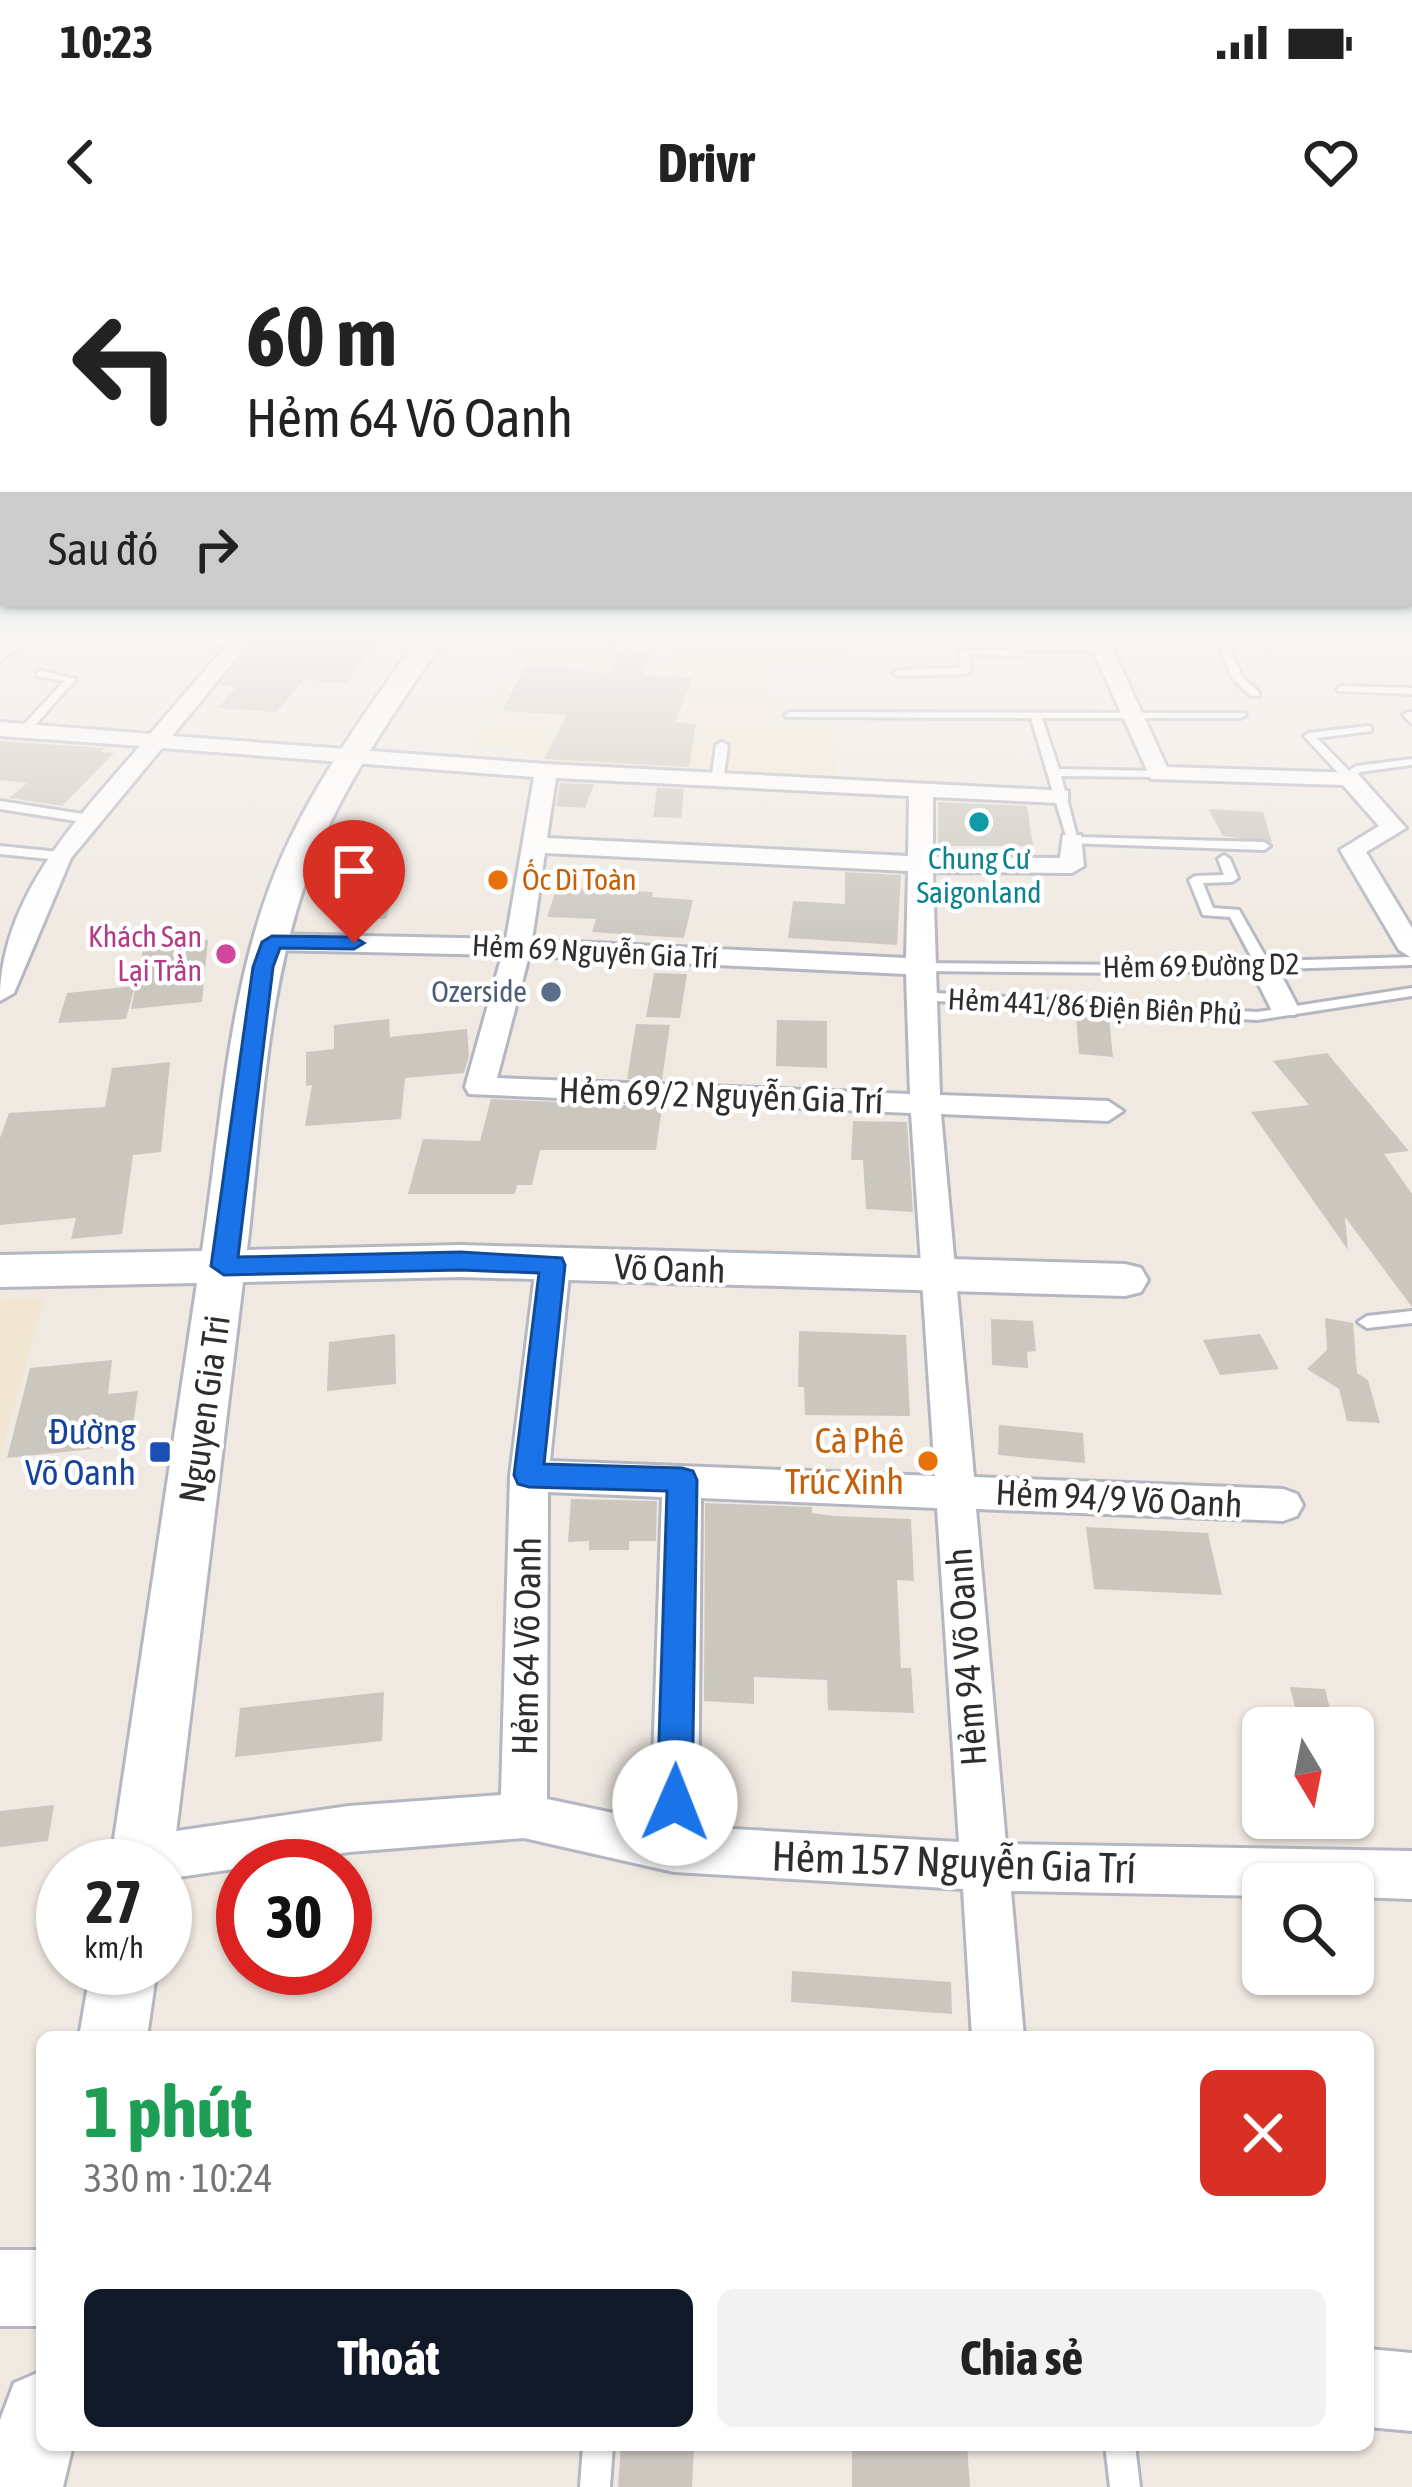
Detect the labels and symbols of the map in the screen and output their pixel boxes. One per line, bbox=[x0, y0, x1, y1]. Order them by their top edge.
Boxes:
marker: Chung Cư Saigonland bbox=[966, 809, 992, 835]
pin bbox=[303, 820, 405, 943]
place label: Chung Cư Saigonland bbox=[916, 841, 1042, 909]
place label: Ốc Dì Toàn bbox=[522, 859, 637, 896]
marker: Ốc Dì Toàn bbox=[485, 867, 511, 893]
place label: Khách Sạn Lại Trần bbox=[88, 919, 202, 987]
street label: Hẻm 69 Nguyễn Gia Trí bbox=[471, 928, 719, 974]
marker: Khách Sạn Lại Trần bbox=[213, 941, 239, 967]
street label: Hẻm 69 Đường D2 bbox=[1102, 946, 1300, 984]
place label: Ozerside bbox=[431, 974, 527, 1008]
marker: Ozerside bbox=[538, 979, 564, 1005]
street label: Hẻm 441/86 Điện Biên Phủ bbox=[947, 981, 1243, 1031]
street label: Hẻm 69/2 Nguyễn Gia Trí bbox=[558, 1068, 884, 1122]
street label: Võ Oanh bbox=[614, 1245, 726, 1291]
street label: Nguyen Gia Tri bbox=[170, 1313, 238, 1505]
place label: Đường Võ Oanh bbox=[25, 1410, 137, 1493]
place label: Cà Phê Trúc Xinh bbox=[785, 1419, 904, 1502]
marker: Đường Võ Oanh bbox=[147, 1439, 173, 1465]
marker: Cà Phê Trúc Xinh bbox=[915, 1448, 941, 1474]
street label: Hẻm 94/9 Võ Oanh bbox=[995, 1471, 1243, 1525]
street label: Hẻm 64 Võ Oanh bbox=[503, 1537, 549, 1755]
street label: Hẻm 94 Võ Oanh bbox=[937, 1547, 995, 1767]
north arrow bbox=[1242, 1707, 1374, 1839]
position arrow bbox=[612, 1740, 738, 1866]
street label: Hẻm 157 Nguyễn Gia Trí bbox=[771, 1832, 1137, 1892]
speed limit sign: 30 bbox=[216, 1839, 372, 1995]

